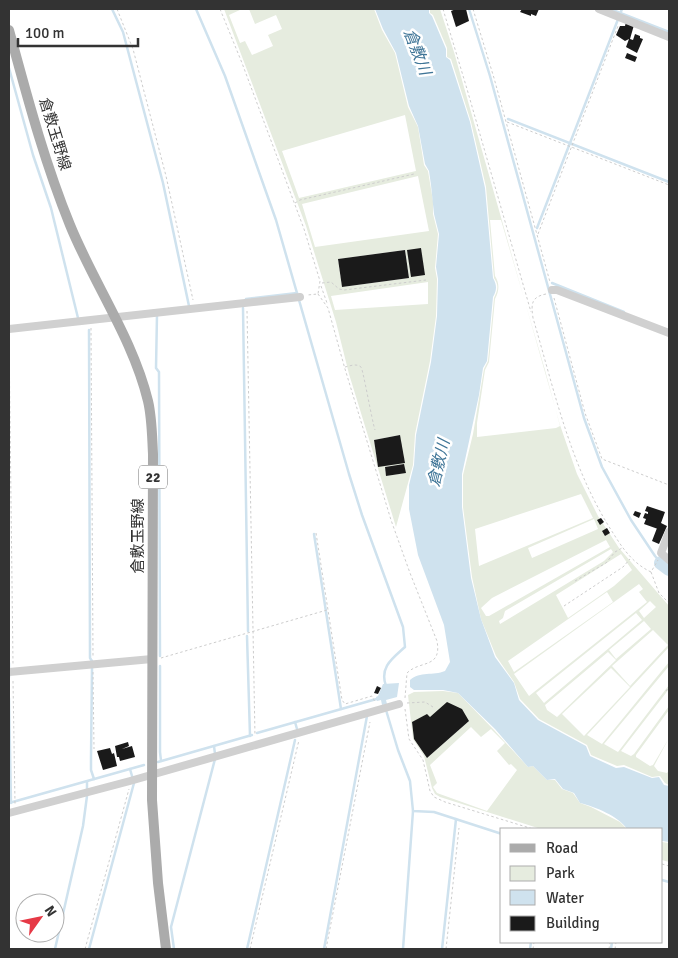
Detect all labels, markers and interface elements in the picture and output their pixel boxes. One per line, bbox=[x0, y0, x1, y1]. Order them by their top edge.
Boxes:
scale bar bbox=[18, 15, 138, 47]
text: 100 m bbox=[25, 24, 65, 42]
water label: 倉敷川 bbox=[399, 26, 436, 80]
street label: 倉敷玉野線 bbox=[35, 95, 75, 173]
water label: 倉敷川 bbox=[424, 435, 455, 489]
road number: 22 bbox=[139, 466, 167, 488]
street label: 倉敷玉野線 bbox=[129, 498, 147, 574]
legend bbox=[500, 828, 663, 943]
text: Road bbox=[546, 839, 578, 857]
text: Park bbox=[546, 864, 575, 882]
text: Water bbox=[546, 889, 584, 907]
north arrow bbox=[15, 893, 65, 943]
text: N bbox=[41, 902, 60, 920]
text: Building bbox=[546, 914, 600, 932]

